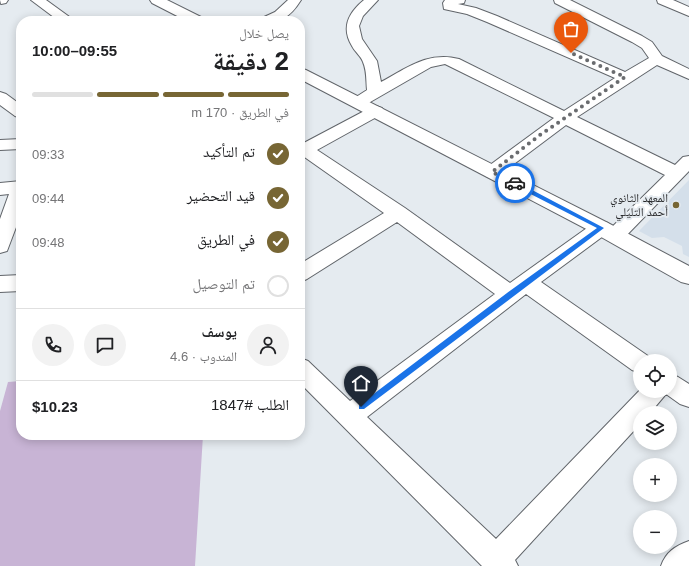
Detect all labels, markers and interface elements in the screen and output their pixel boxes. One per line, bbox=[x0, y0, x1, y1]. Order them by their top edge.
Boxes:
pin bbox=[554, 12, 588, 53]
icon: bag bbox=[560, 18, 582, 40]
text: يصل خلال bbox=[239, 26, 289, 41]
text: 09:55–10:00 bbox=[32, 42, 117, 59]
text: 2 دقيقة bbox=[213, 46, 289, 76]
text: في الطريق · 170 m bbox=[191, 105, 289, 120]
text: تم التأكيد bbox=[203, 143, 255, 160]
icon: check bbox=[267, 143, 289, 165]
text: 09:33 bbox=[32, 147, 65, 162]
courier bbox=[495, 163, 535, 203]
icon: car bbox=[504, 172, 526, 194]
text: قيد التحضير bbox=[187, 187, 255, 204]
icon: check bbox=[267, 187, 289, 209]
text: 09:44 bbox=[32, 191, 65, 206]
place label: المعهد الثانوي أحمد التليلي bbox=[610, 191, 668, 222]
marker: المعهد الثانوي أحمد التليلي bbox=[671, 200, 681, 210]
text: في الطريق bbox=[197, 231, 255, 248]
icon: check bbox=[267, 231, 289, 253]
text: 09:48 bbox=[32, 235, 65, 250]
text: تم التوصيل bbox=[193, 275, 255, 292]
text: يوسف bbox=[202, 323, 237, 340]
button: phone bbox=[32, 324, 74, 366]
button: chat bbox=[84, 324, 126, 366]
button: person bbox=[247, 324, 289, 366]
text: المندوب · 4.6 bbox=[170, 349, 237, 364]
map controls bbox=[633, 354, 677, 554]
button: locate bbox=[633, 354, 677, 398]
pin bbox=[344, 366, 378, 407]
icon: home bbox=[350, 372, 372, 394]
text: الطلب #1847 bbox=[211, 396, 289, 413]
text: $10.23 bbox=[32, 398, 78, 415]
button: layers bbox=[633, 406, 677, 450]
button: + bbox=[633, 458, 677, 502]
button: − bbox=[633, 510, 677, 554]

